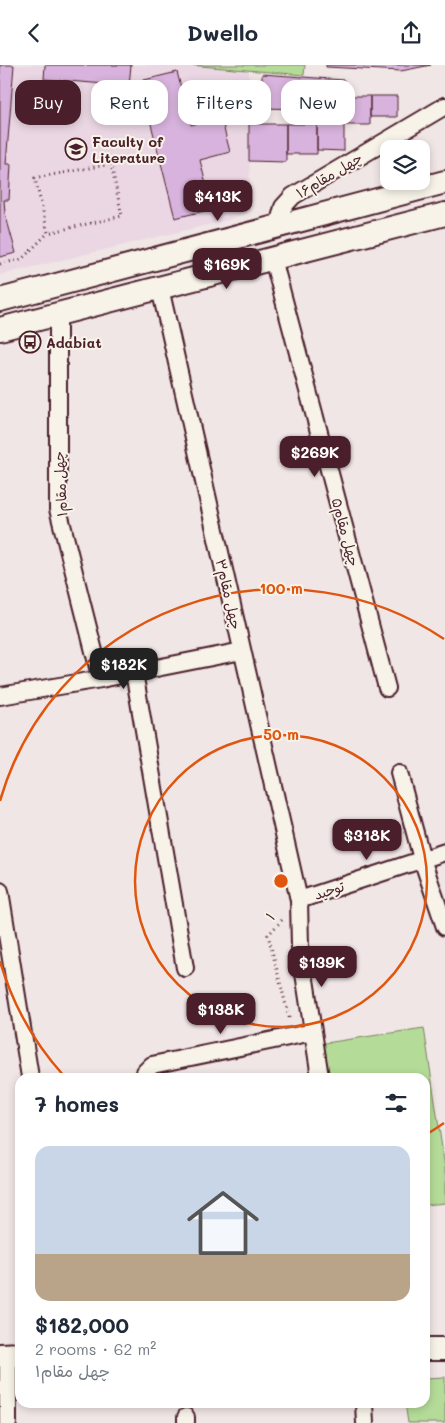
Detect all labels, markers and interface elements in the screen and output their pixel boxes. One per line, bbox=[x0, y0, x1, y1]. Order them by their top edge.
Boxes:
text: Dwello bbox=[187, 18, 258, 47]
icon: back bbox=[20, 19, 48, 47]
icon: share bbox=[397, 19, 425, 47]
chip: Buy bbox=[15, 80, 81, 125]
chip: Rent bbox=[91, 80, 168, 125]
chip: Filters bbox=[178, 80, 271, 125]
chip: New bbox=[281, 80, 355, 125]
place label: Faculty of Literature bbox=[92, 132, 165, 167]
school or university icon: Faculty of Literature bbox=[64, 137, 88, 161]
map controls bbox=[380, 140, 430, 190]
button: layers bbox=[380, 140, 430, 190]
street label: چهل مقام۱۶ bbox=[292, 148, 367, 204]
pin: $413K bbox=[183, 179, 253, 222]
text: $413K bbox=[194, 185, 242, 206]
pin: $169K bbox=[192, 247, 262, 290]
text: $169K bbox=[204, 253, 250, 274]
bus stop icon: Adabiat bbox=[18, 330, 42, 354]
place label: Adabiat bbox=[46, 333, 102, 352]
pin: $269K bbox=[280, 435, 350, 478]
text: $269K bbox=[291, 441, 339, 462]
street label: چهل مقام۱ bbox=[49, 451, 73, 517]
street label: چهل مقام۵ bbox=[326, 496, 364, 569]
street label: چهل مقام۳ bbox=[210, 557, 246, 632]
text: 100 m bbox=[259, 578, 303, 598]
pin: $182K bbox=[89, 647, 159, 690]
text: $182K bbox=[101, 653, 147, 674]
text: 50 m bbox=[263, 724, 299, 744]
pin: $318K bbox=[332, 819, 402, 861]
text: $318K bbox=[343, 824, 391, 845]
centre of rings bbox=[272, 872, 290, 890]
street label: توحید bbox=[311, 876, 348, 904]
street label: ۱ bbox=[261, 908, 279, 924]
pin: $139K bbox=[287, 945, 357, 988]
text: $139K bbox=[299, 951, 345, 972]
pin: $138K bbox=[186, 993, 256, 1035]
text: $138K bbox=[197, 998, 245, 1019]
icon: filters bbox=[382, 1089, 410, 1117]
text: 7 homes bbox=[35, 1090, 119, 1117]
icon: home bbox=[178, 1178, 268, 1268]
text: $182,000 bbox=[35, 1311, 129, 1338]
text: 2 rooms · 62 m² bbox=[35, 1338, 156, 1359]
text: چهل مقام۱ bbox=[35, 1360, 110, 1381]

